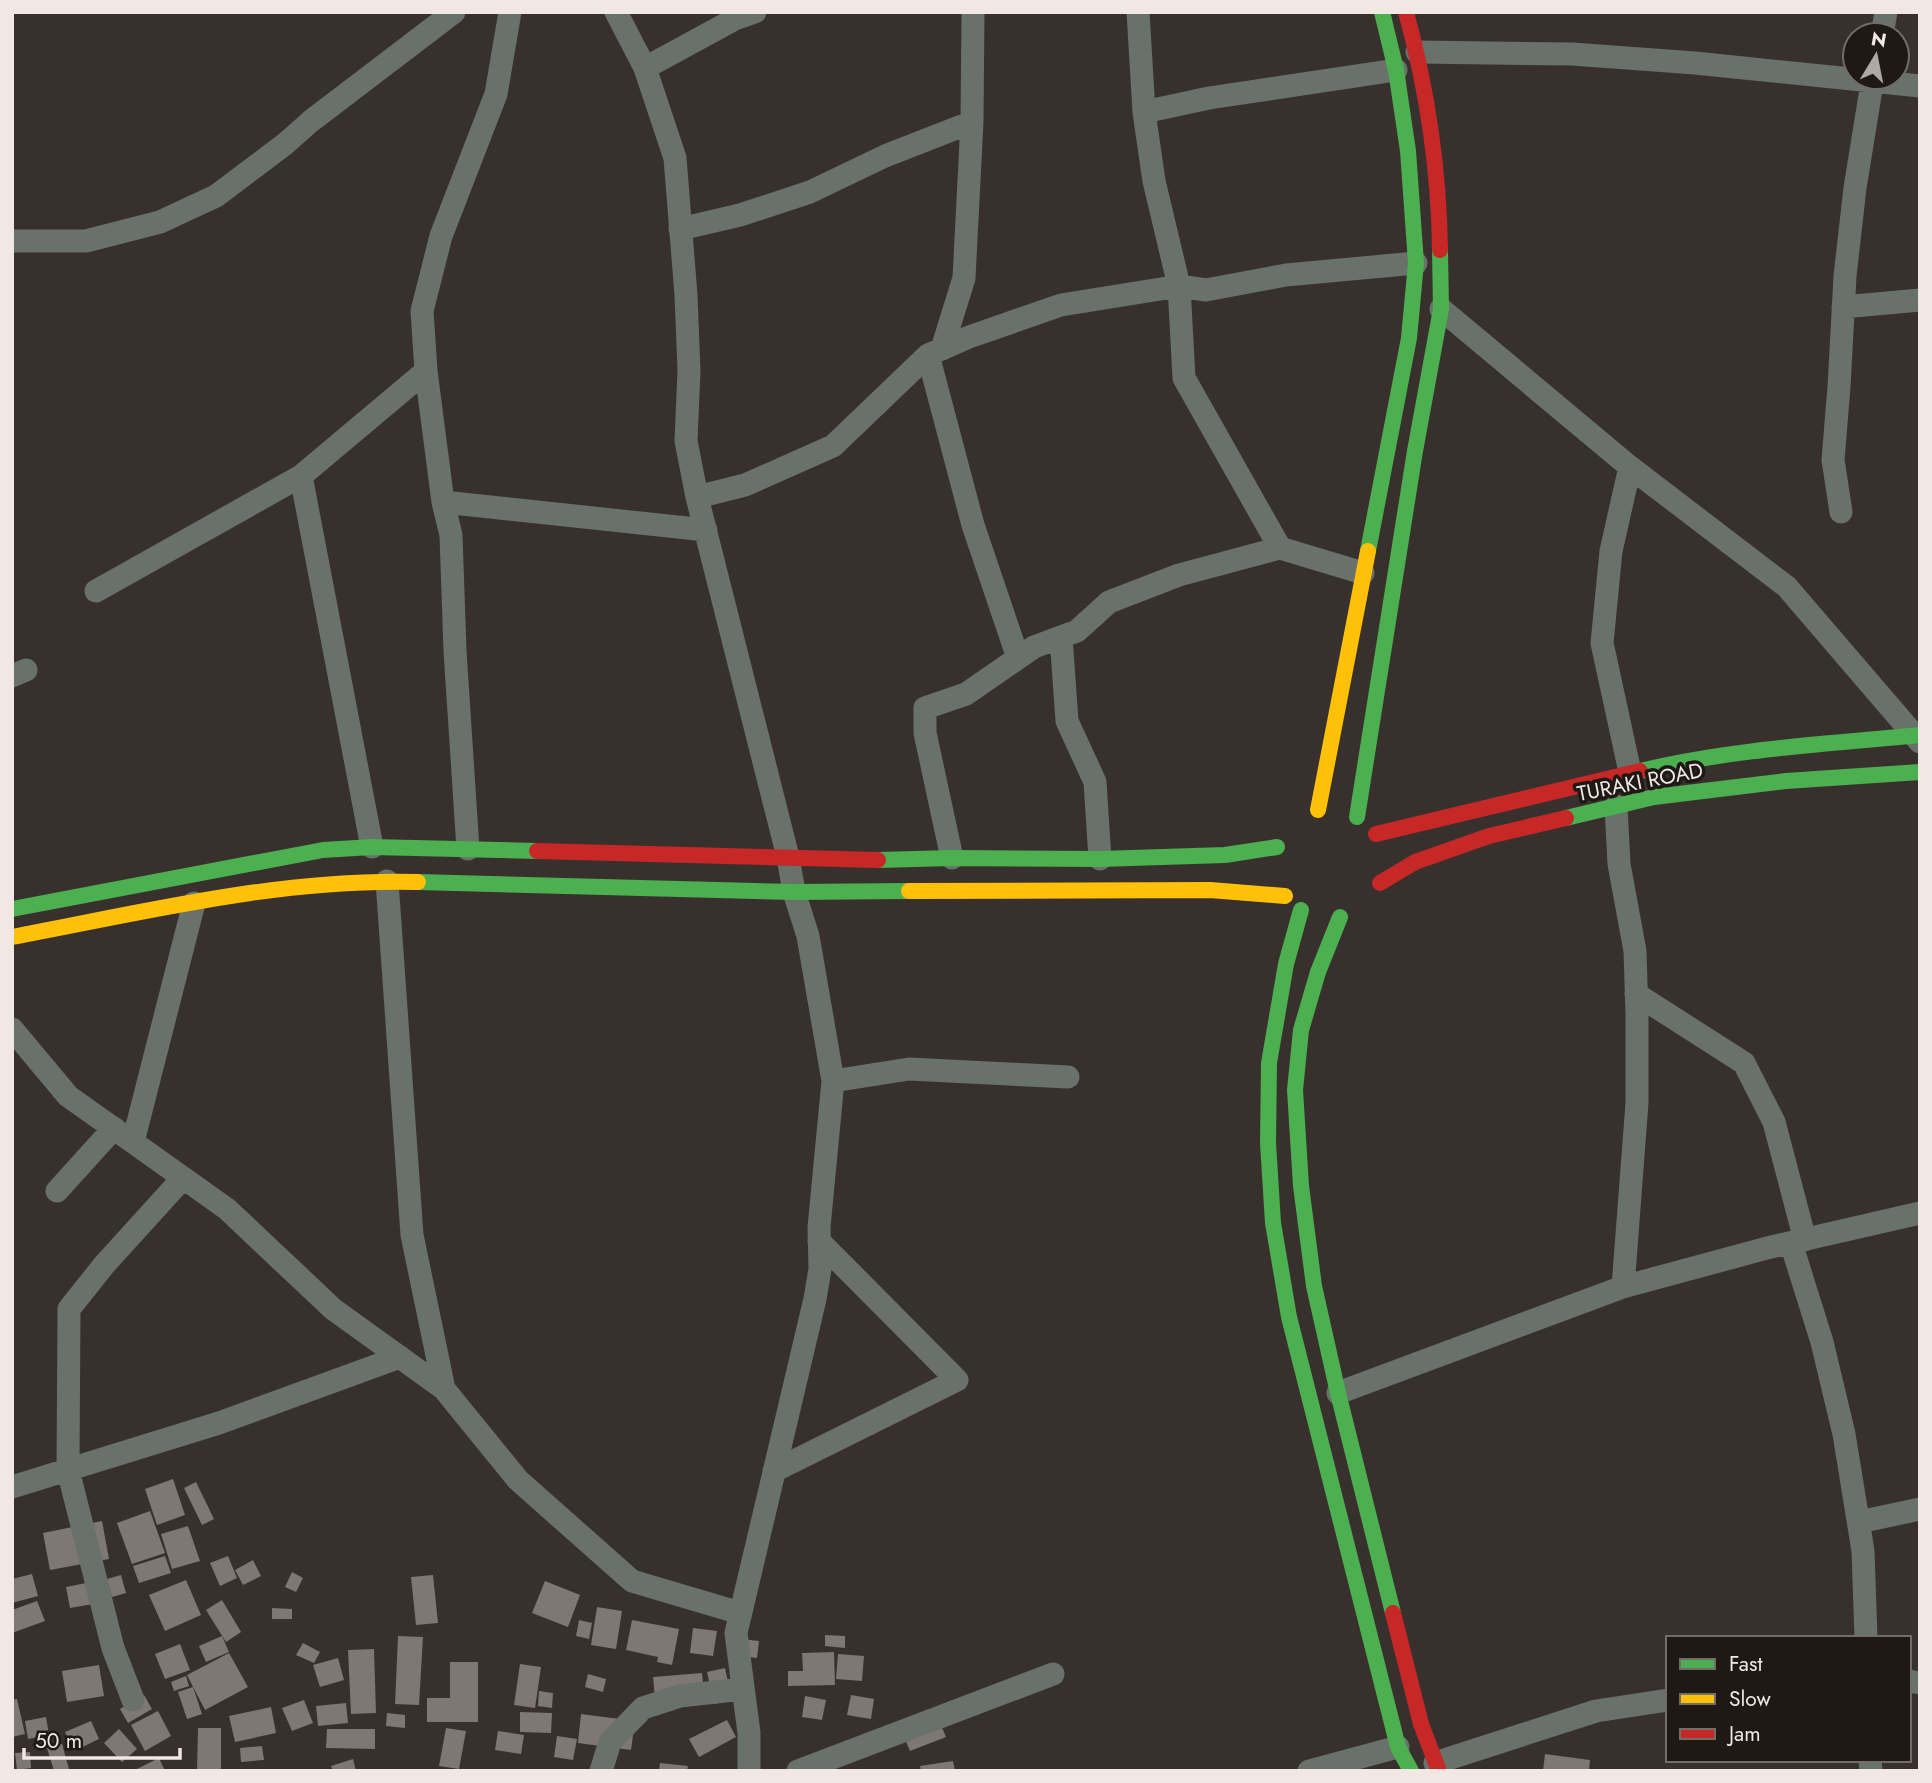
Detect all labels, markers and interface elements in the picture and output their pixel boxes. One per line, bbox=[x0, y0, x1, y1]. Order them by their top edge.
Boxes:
north arrow bbox=[1841, 21, 1911, 91]
text: N bbox=[1869, 25, 1889, 54]
street label: TURAKI ROAD bbox=[1574, 755, 1706, 809]
legend bbox=[1666, 1636, 1911, 1762]
text: Fast bbox=[1729, 1649, 1762, 1679]
text: Slow bbox=[1729, 1684, 1771, 1714]
scale bar bbox=[24, 1716, 180, 1760]
text: Jam bbox=[1726, 1719, 1761, 1749]
text: 50 m bbox=[35, 1726, 82, 1756]

